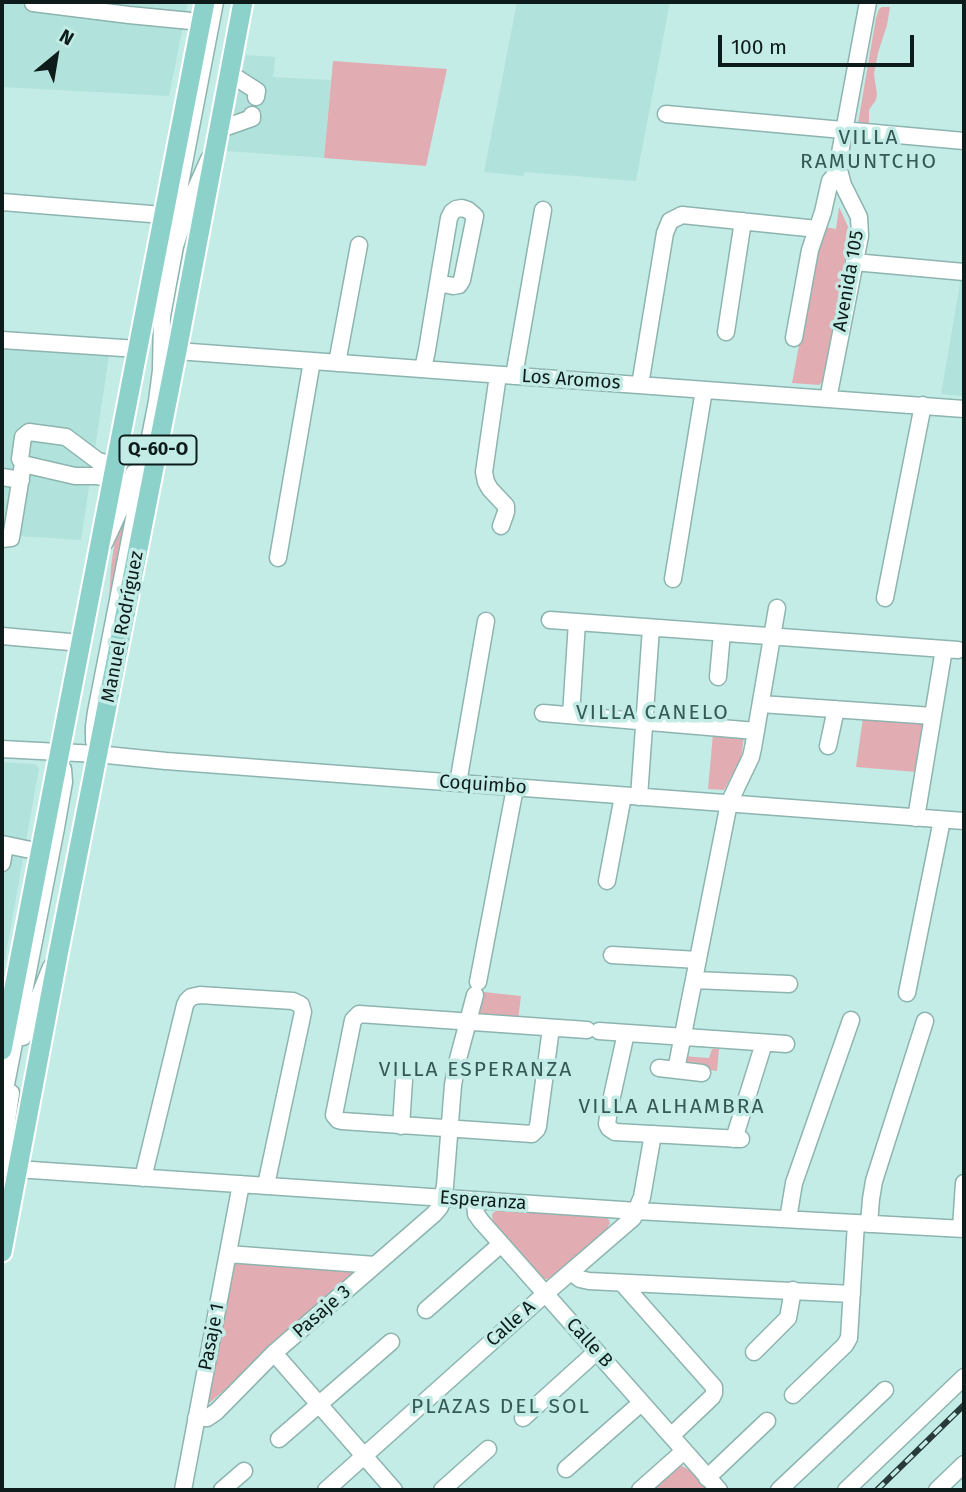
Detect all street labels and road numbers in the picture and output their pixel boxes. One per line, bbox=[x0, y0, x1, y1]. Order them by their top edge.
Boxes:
street label: Avenida 105 bbox=[829, 229, 869, 333]
street label: Los Aromos bbox=[521, 365, 621, 395]
road number: Q-60-O bbox=[120, 436, 196, 464]
street label: Manuel Rodríguez bbox=[97, 549, 149, 705]
street label: Coquimbo bbox=[438, 771, 528, 799]
street label: Esperanza bbox=[439, 1187, 527, 1215]
street label: Pasaje 3 bbox=[288, 1281, 356, 1343]
street label: Calle A bbox=[482, 1296, 540, 1352]
street label: Pasaje 1 bbox=[194, 1301, 230, 1373]
street label: Calle B bbox=[561, 1314, 617, 1372]

